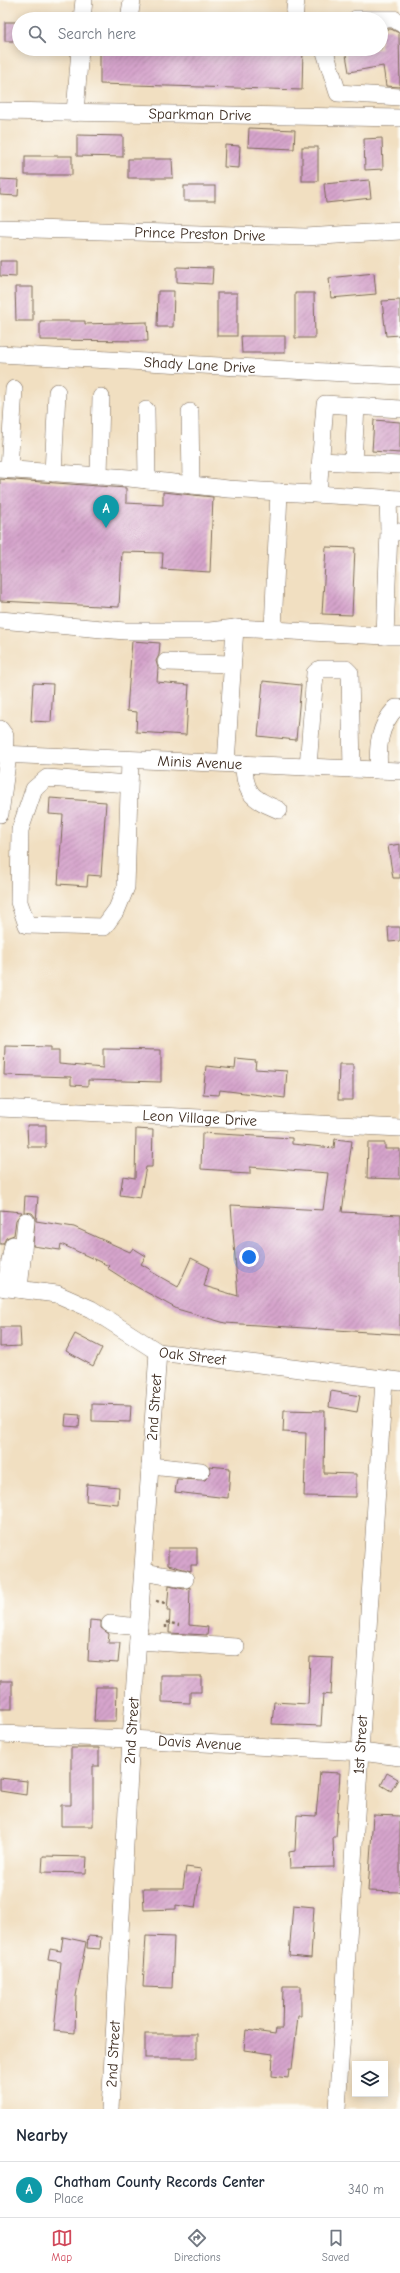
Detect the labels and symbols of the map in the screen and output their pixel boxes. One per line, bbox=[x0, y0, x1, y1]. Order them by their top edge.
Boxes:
street label: Sparkman Drive bbox=[148, 105, 252, 124]
street label: Prince Preston Drive bbox=[134, 223, 266, 245]
street label: Shady Lane Drive bbox=[143, 353, 257, 377]
pin: A bbox=[93, 495, 119, 528]
street label: Minis Avenue bbox=[157, 752, 243, 773]
street label: Leon Village Drive bbox=[142, 1106, 258, 1130]
your location bbox=[239, 1247, 259, 1267]
street label: Oak Street bbox=[158, 1343, 228, 1369]
street label: 2nd Street bbox=[143, 1373, 165, 1441]
street label: 2nd Street bbox=[121, 1696, 143, 1764]
street label: 1st Street bbox=[350, 1714, 371, 1775]
street label: Davis Avenue bbox=[157, 1732, 243, 1754]
street label: 2nd Street bbox=[102, 2020, 124, 2088]

